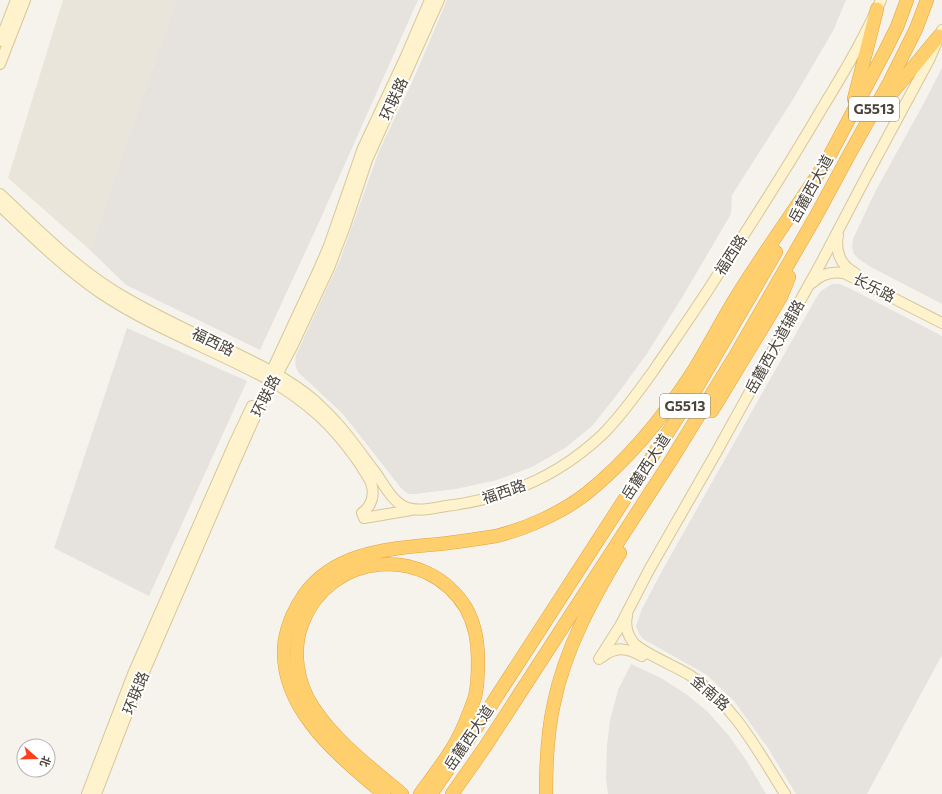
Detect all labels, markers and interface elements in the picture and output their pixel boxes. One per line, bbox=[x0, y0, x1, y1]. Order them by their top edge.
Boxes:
street label: 环联路 bbox=[375, 74, 411, 123]
road number: G5513 bbox=[849, 97, 899, 121]
street label: 岳麓西大道 bbox=[784, 151, 836, 226]
street label: 福西路 bbox=[710, 231, 750, 278]
street label: 长乐路 bbox=[850, 269, 899, 305]
street label: 岳麓西大道辅路 bbox=[741, 296, 807, 397]
street label: 福西路 bbox=[189, 323, 238, 359]
street label: 环联路 bbox=[247, 371, 283, 420]
road number: G5513 bbox=[660, 394, 710, 418]
street label: 岳麓西大道 bbox=[617, 430, 673, 503]
street label: 福西路 bbox=[479, 475, 528, 507]
street label: 环联路 bbox=[118, 668, 152, 717]
street label: 金南路 bbox=[688, 671, 734, 714]
street label: 岳麓西大道 bbox=[440, 701, 497, 774]
north arrow bbox=[16, 738, 56, 778]
text: 北 bbox=[38, 754, 54, 769]

